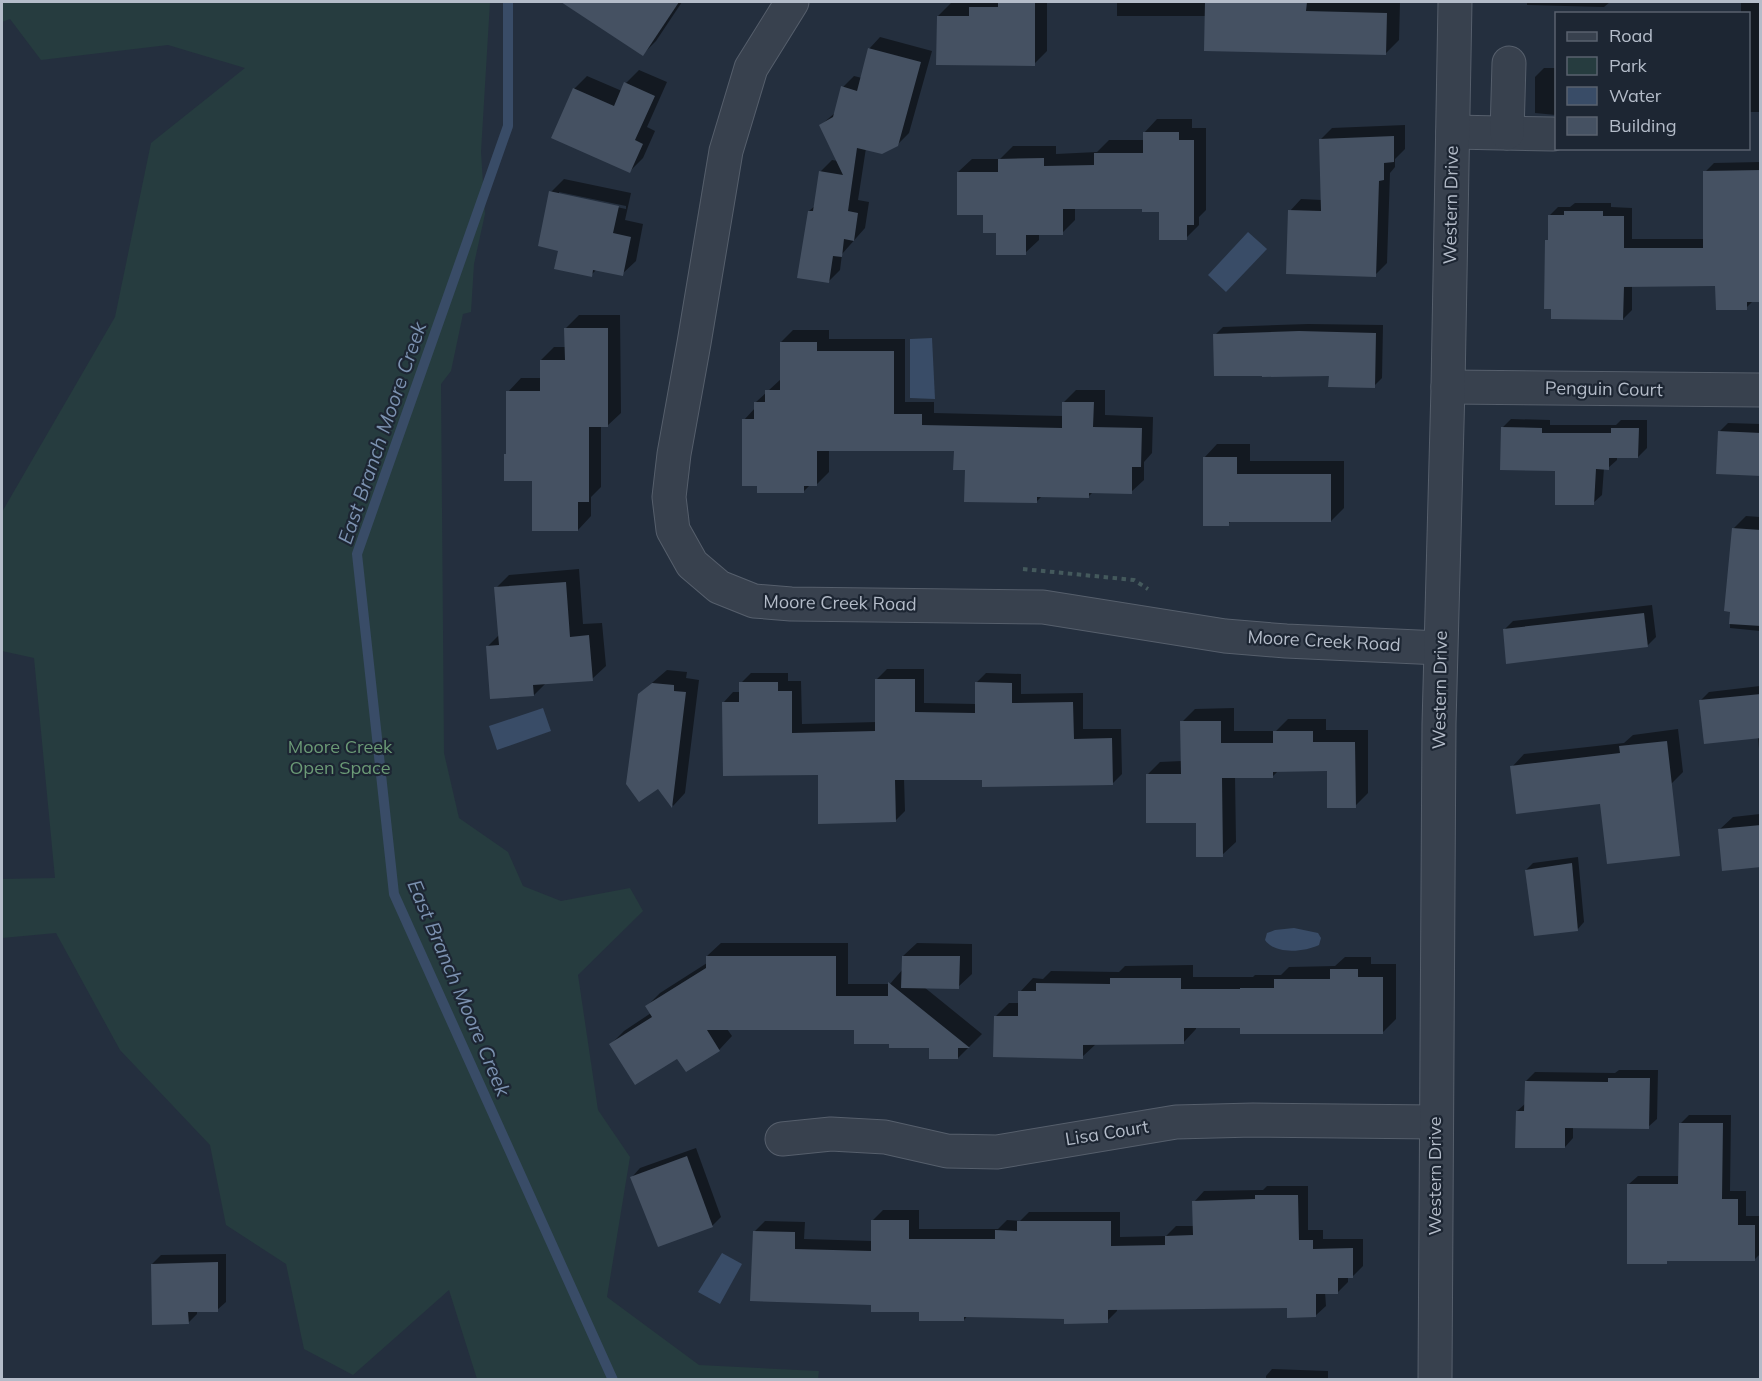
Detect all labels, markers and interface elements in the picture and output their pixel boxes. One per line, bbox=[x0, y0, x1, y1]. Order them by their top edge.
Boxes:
legend bbox=[1555, 12, 1750, 150]
text: Road bbox=[1609, 24, 1653, 47]
text: Park bbox=[1609, 54, 1648, 77]
text: Water bbox=[1609, 84, 1662, 107]
text: Building bbox=[1609, 114, 1677, 137]
street label: Western Drive bbox=[1438, 145, 1463, 265]
water label: East Branch Moore Creek bbox=[332, 318, 432, 547]
street label: Penguin Court bbox=[1545, 376, 1663, 401]
street label: Moore Creek Road bbox=[763, 590, 917, 615]
street label: Moore Creek Road bbox=[1247, 625, 1401, 656]
street label: Western Drive bbox=[1427, 630, 1452, 750]
park label: Moore Creek Open Space bbox=[288, 735, 393, 779]
water label: East Branch Moore Creek bbox=[402, 876, 517, 1101]
street label: Lisa Court bbox=[1064, 1115, 1150, 1150]
street label: Western Drive bbox=[1423, 1117, 1446, 1235]

